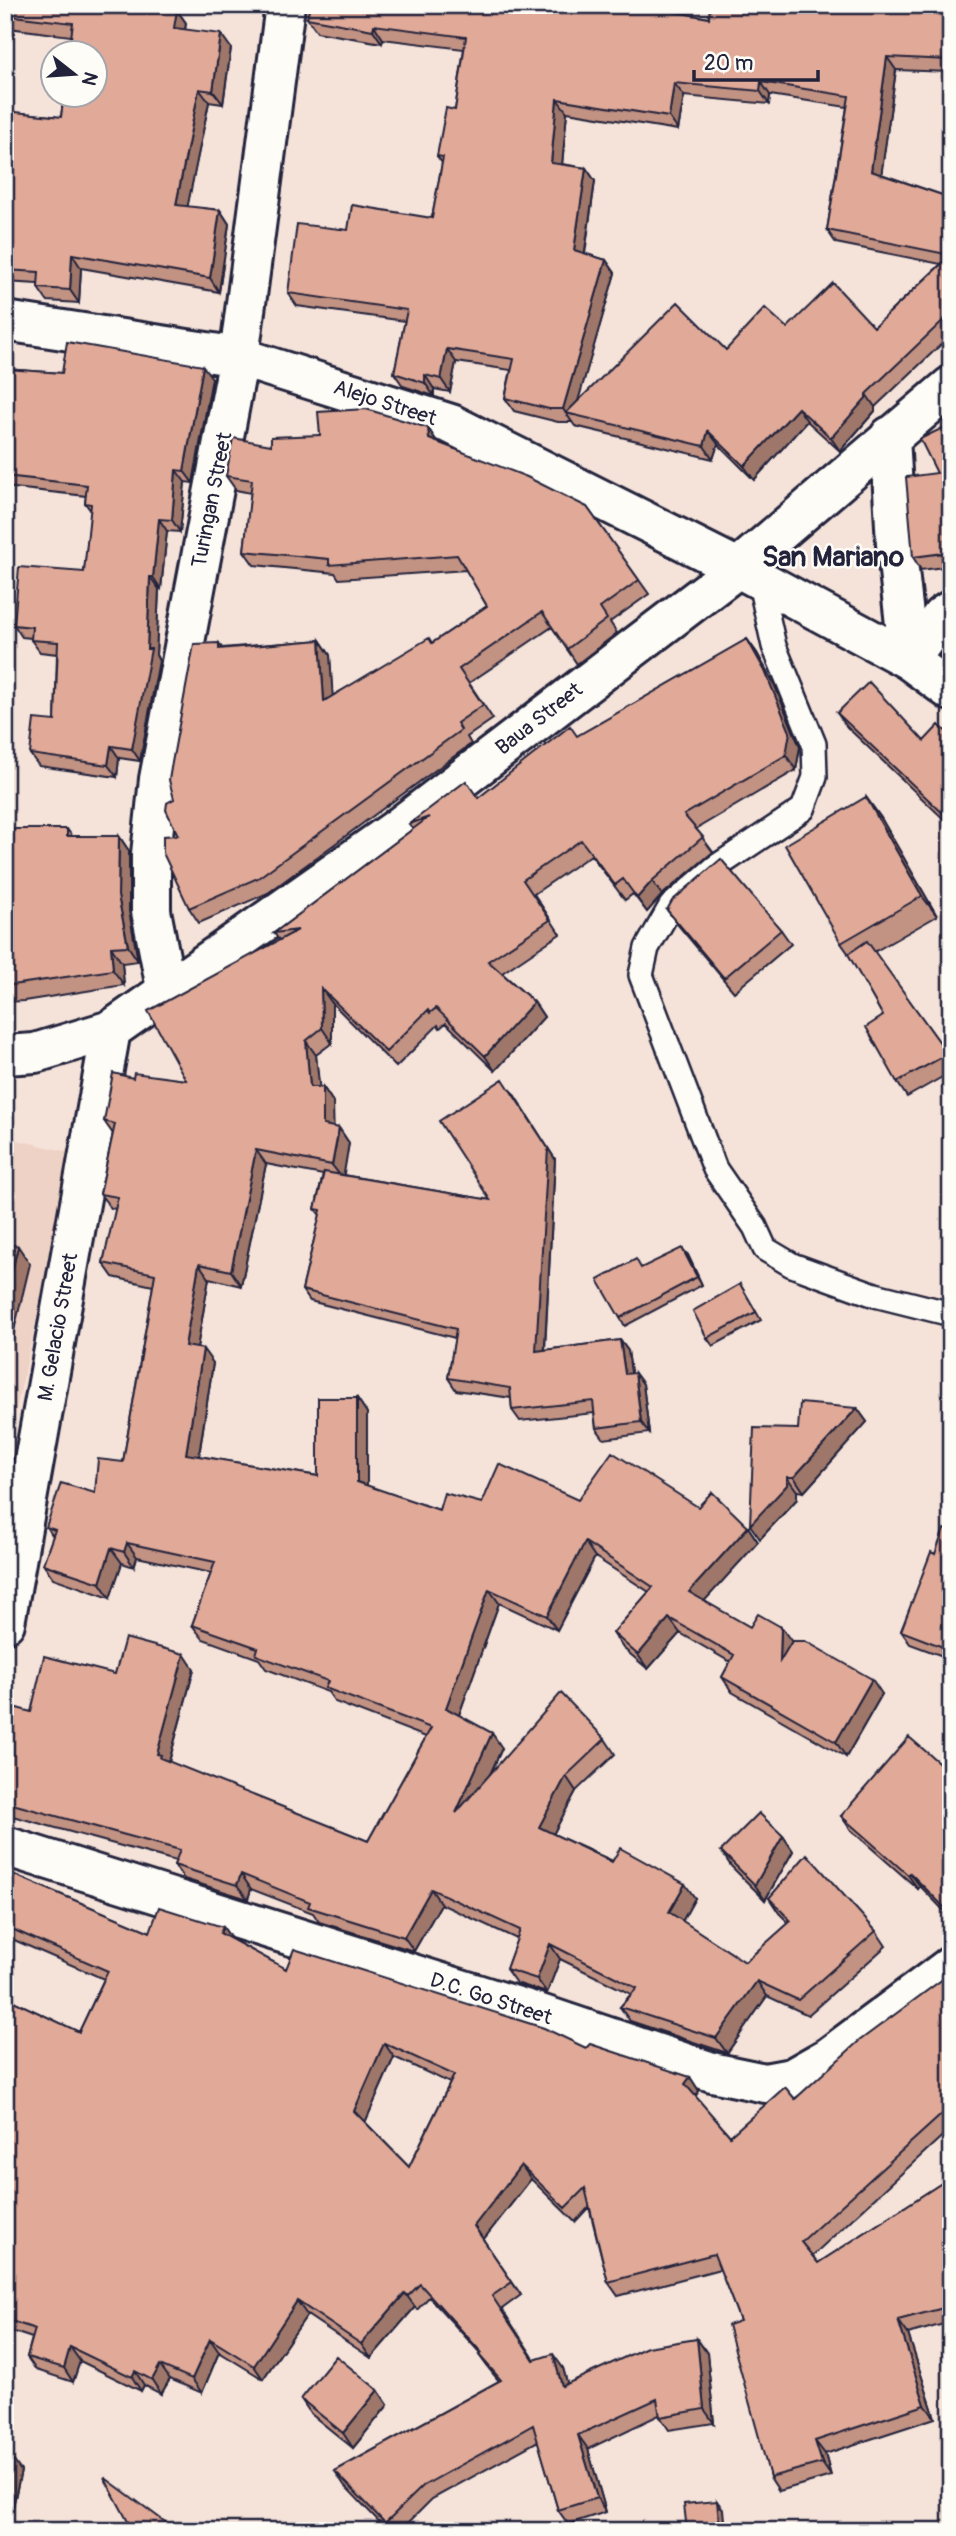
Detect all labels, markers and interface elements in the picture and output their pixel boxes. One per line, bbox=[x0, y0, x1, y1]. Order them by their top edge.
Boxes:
north arrow bbox=[38, 38, 108, 108]
scale bar bbox=[694, 38, 818, 82]
text: 20 m bbox=[704, 50, 753, 77]
text: N bbox=[76, 69, 103, 88]
street label: Alejo Street bbox=[330, 374, 440, 432]
street label: Turingan Street bbox=[186, 429, 238, 570]
district label: San Mariano bbox=[762, 540, 904, 575]
street label: Baua Street bbox=[490, 676, 588, 761]
street label: M. Gelacio Street bbox=[32, 1250, 84, 1403]
street label: D.C. Go Street bbox=[427, 1967, 556, 2032]

